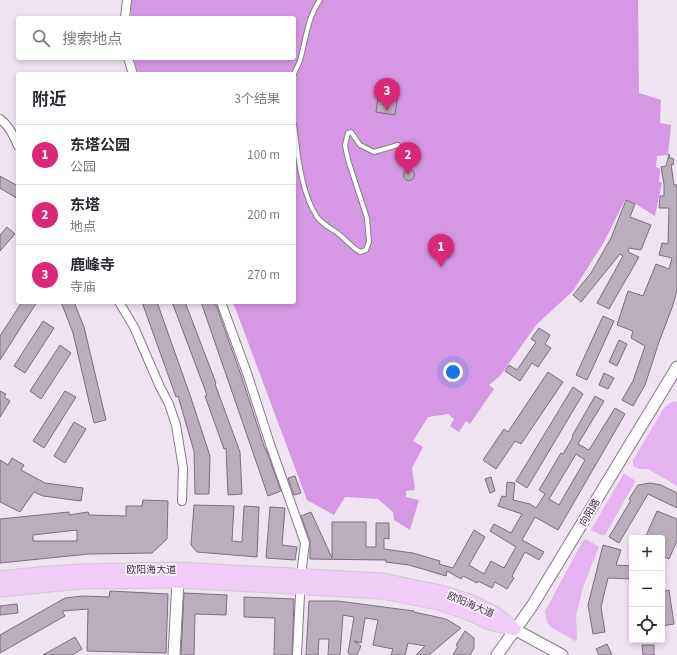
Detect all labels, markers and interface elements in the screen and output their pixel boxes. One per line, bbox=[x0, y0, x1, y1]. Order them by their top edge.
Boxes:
search box bbox=[16, 16, 296, 60]
icon: search bbox=[30, 27, 52, 49]
text: 搜索地点 bbox=[62, 29, 122, 50]
pin: 3 bbox=[374, 78, 400, 111]
text: 附近 bbox=[32, 88, 66, 112]
text: 3个结果 bbox=[235, 90, 280, 108]
text: 东塔公园 bbox=[70, 135, 130, 156]
pin: 2 bbox=[395, 142, 421, 175]
text: 1 bbox=[42, 146, 48, 164]
text: 100 m bbox=[247, 146, 280, 164]
text: 公园 bbox=[70, 158, 96, 176]
text: 东塔 bbox=[70, 195, 100, 216]
text: 2 bbox=[42, 206, 48, 224]
text: 200 m bbox=[247, 206, 280, 224]
text: 地点 bbox=[70, 218, 96, 236]
pin: 1 bbox=[428, 234, 454, 267]
text: 鹿峰寺 bbox=[70, 255, 115, 276]
text: 3 bbox=[42, 266, 48, 284]
text: 270 m bbox=[247, 266, 280, 284]
text: 寺庙 bbox=[70, 278, 96, 296]
your location bbox=[443, 362, 463, 382]
street label: 向阳路 bbox=[576, 496, 604, 529]
map controls bbox=[629, 535, 665, 643]
button: + bbox=[629, 535, 665, 571]
street label: 欧阳海大道 bbox=[126, 563, 176, 577]
button: − bbox=[629, 571, 665, 607]
street label: 欧阳海大道 bbox=[445, 589, 496, 621]
button: locate bbox=[629, 607, 665, 643]

